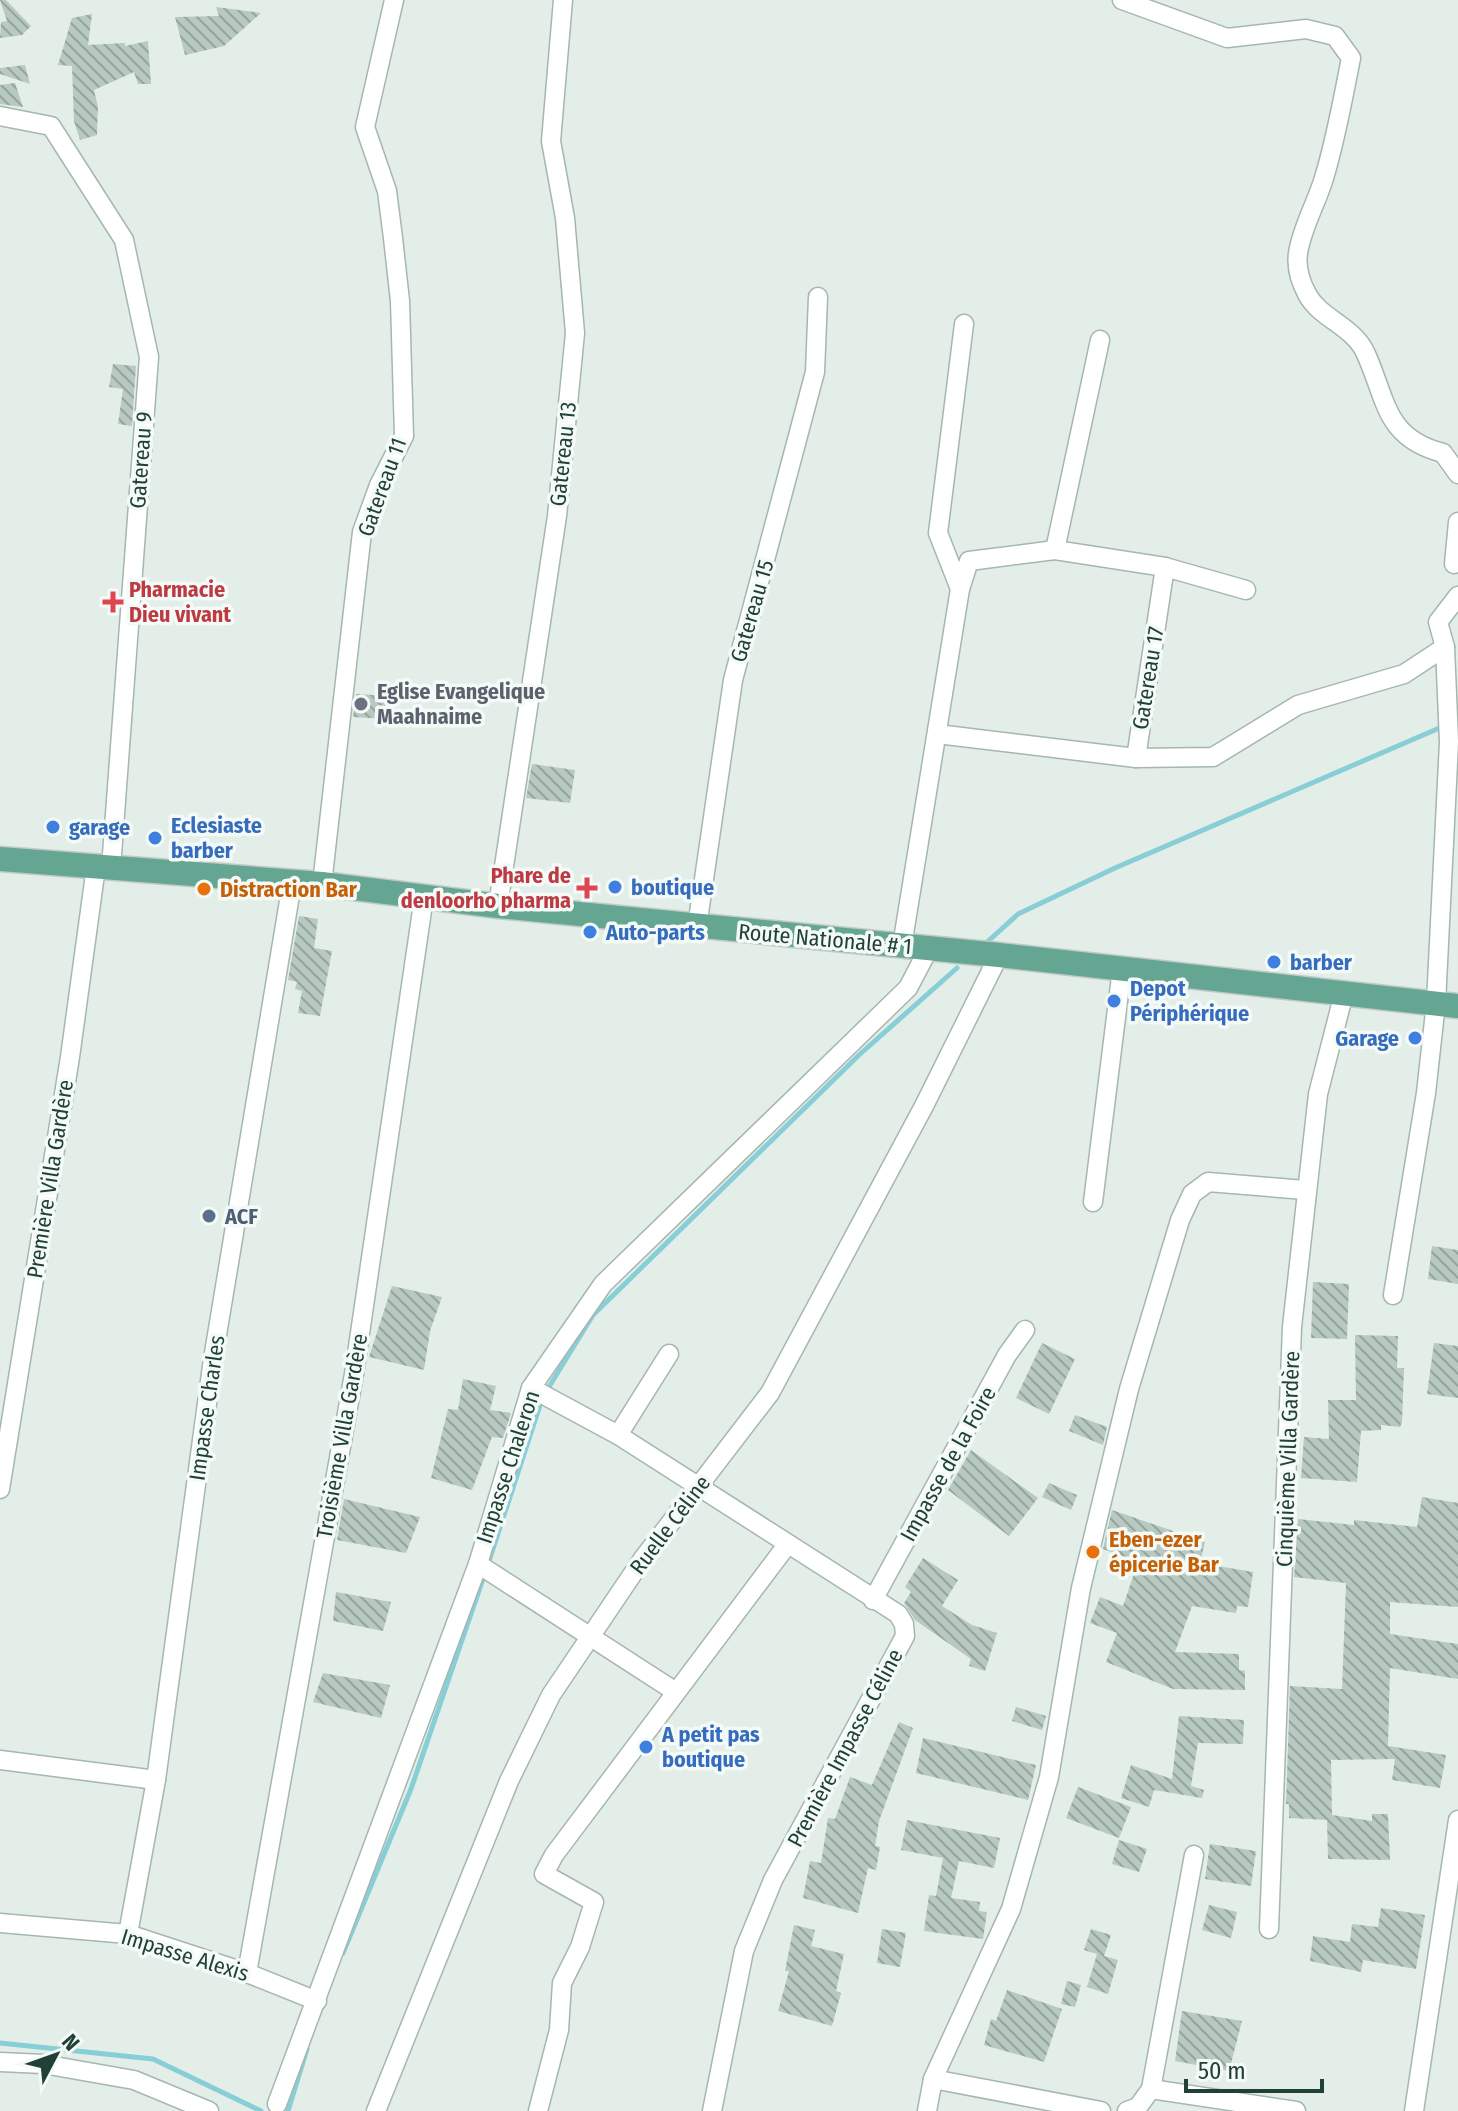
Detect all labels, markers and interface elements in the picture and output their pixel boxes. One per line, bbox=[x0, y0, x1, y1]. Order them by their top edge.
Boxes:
street label: Gatereau 13 bbox=[544, 400, 582, 508]
street label: Gatereau 9 bbox=[124, 411, 158, 509]
street label: Gatereau 11 bbox=[352, 434, 412, 540]
street label: Gatereau 15 bbox=[725, 557, 779, 665]
place label: Pharmacie Dieu vivant bbox=[129, 576, 231, 628]
marker: Pharmacie Dieu vivant bbox=[104, 593, 122, 611]
street label: Gatereau 17 bbox=[1127, 625, 1169, 731]
place label: Eglise Evangelique Maahnaime bbox=[377, 678, 545, 730]
marker: Eglise Evangelique Maahnaime bbox=[352, 695, 370, 713]
place label: Eclesiaste barber bbox=[171, 812, 262, 864]
place label: garage bbox=[69, 814, 130, 841]
marker: garage bbox=[44, 818, 62, 836]
marker: Eclesiaste barber bbox=[146, 829, 164, 847]
place label: Phare de denloorho pharma bbox=[401, 862, 571, 914]
place label: boutique bbox=[631, 874, 714, 901]
place label: Distraction Bar bbox=[220, 876, 358, 903]
marker: boutique bbox=[606, 878, 624, 896]
marker: Phare de denloorho pharma bbox=[578, 879, 596, 897]
marker: Distraction Bar bbox=[195, 880, 213, 898]
street label: Route Nationale # 1 bbox=[737, 918, 913, 960]
place label: Auto-parts bbox=[605, 919, 705, 946]
marker: Auto-parts bbox=[581, 923, 599, 941]
place label: barber bbox=[1290, 949, 1353, 976]
marker: barber bbox=[1265, 953, 1283, 971]
place label: Depot Périphérique bbox=[1130, 975, 1249, 1027]
marker: Depot Périphérique bbox=[1105, 992, 1123, 1010]
place label: Garage bbox=[1335, 1025, 1399, 1052]
marker: Garage bbox=[1406, 1029, 1424, 1047]
street label: Première Villa Gardère bbox=[21, 1078, 79, 1280]
place label: ACF bbox=[224, 1203, 258, 1230]
marker: ACF bbox=[200, 1207, 218, 1225]
street label: Troisième Villa Gardère bbox=[311, 1331, 373, 1541]
street label: Impasse Charles bbox=[183, 1334, 231, 1482]
street label: Cinquième Villa Gardère bbox=[1271, 1350, 1305, 1568]
street label: Impasse de la Foire bbox=[894, 1382, 1002, 1546]
street label: Impasse Chaleron bbox=[471, 1387, 545, 1547]
street label: Ruelle Céline bbox=[624, 1470, 716, 1580]
place label: Eben-ezer épicerie Bar bbox=[1109, 1526, 1220, 1578]
marker: Eben-ezer épicerie Bar bbox=[1084, 1543, 1102, 1561]
street label: Première Impasse Céline bbox=[781, 1644, 909, 1852]
place label: A petit pas boutique bbox=[661, 1721, 760, 1773]
marker: A petit pas boutique bbox=[637, 1738, 655, 1756]
street label: Impasse Alexis bbox=[118, 1923, 252, 1987]
north arrow bbox=[16, 2015, 96, 2095]
text: N bbox=[56, 2028, 85, 2056]
scale bar bbox=[1186, 2043, 1322, 2093]
text: 50 m bbox=[1198, 2057, 1246, 2085]

